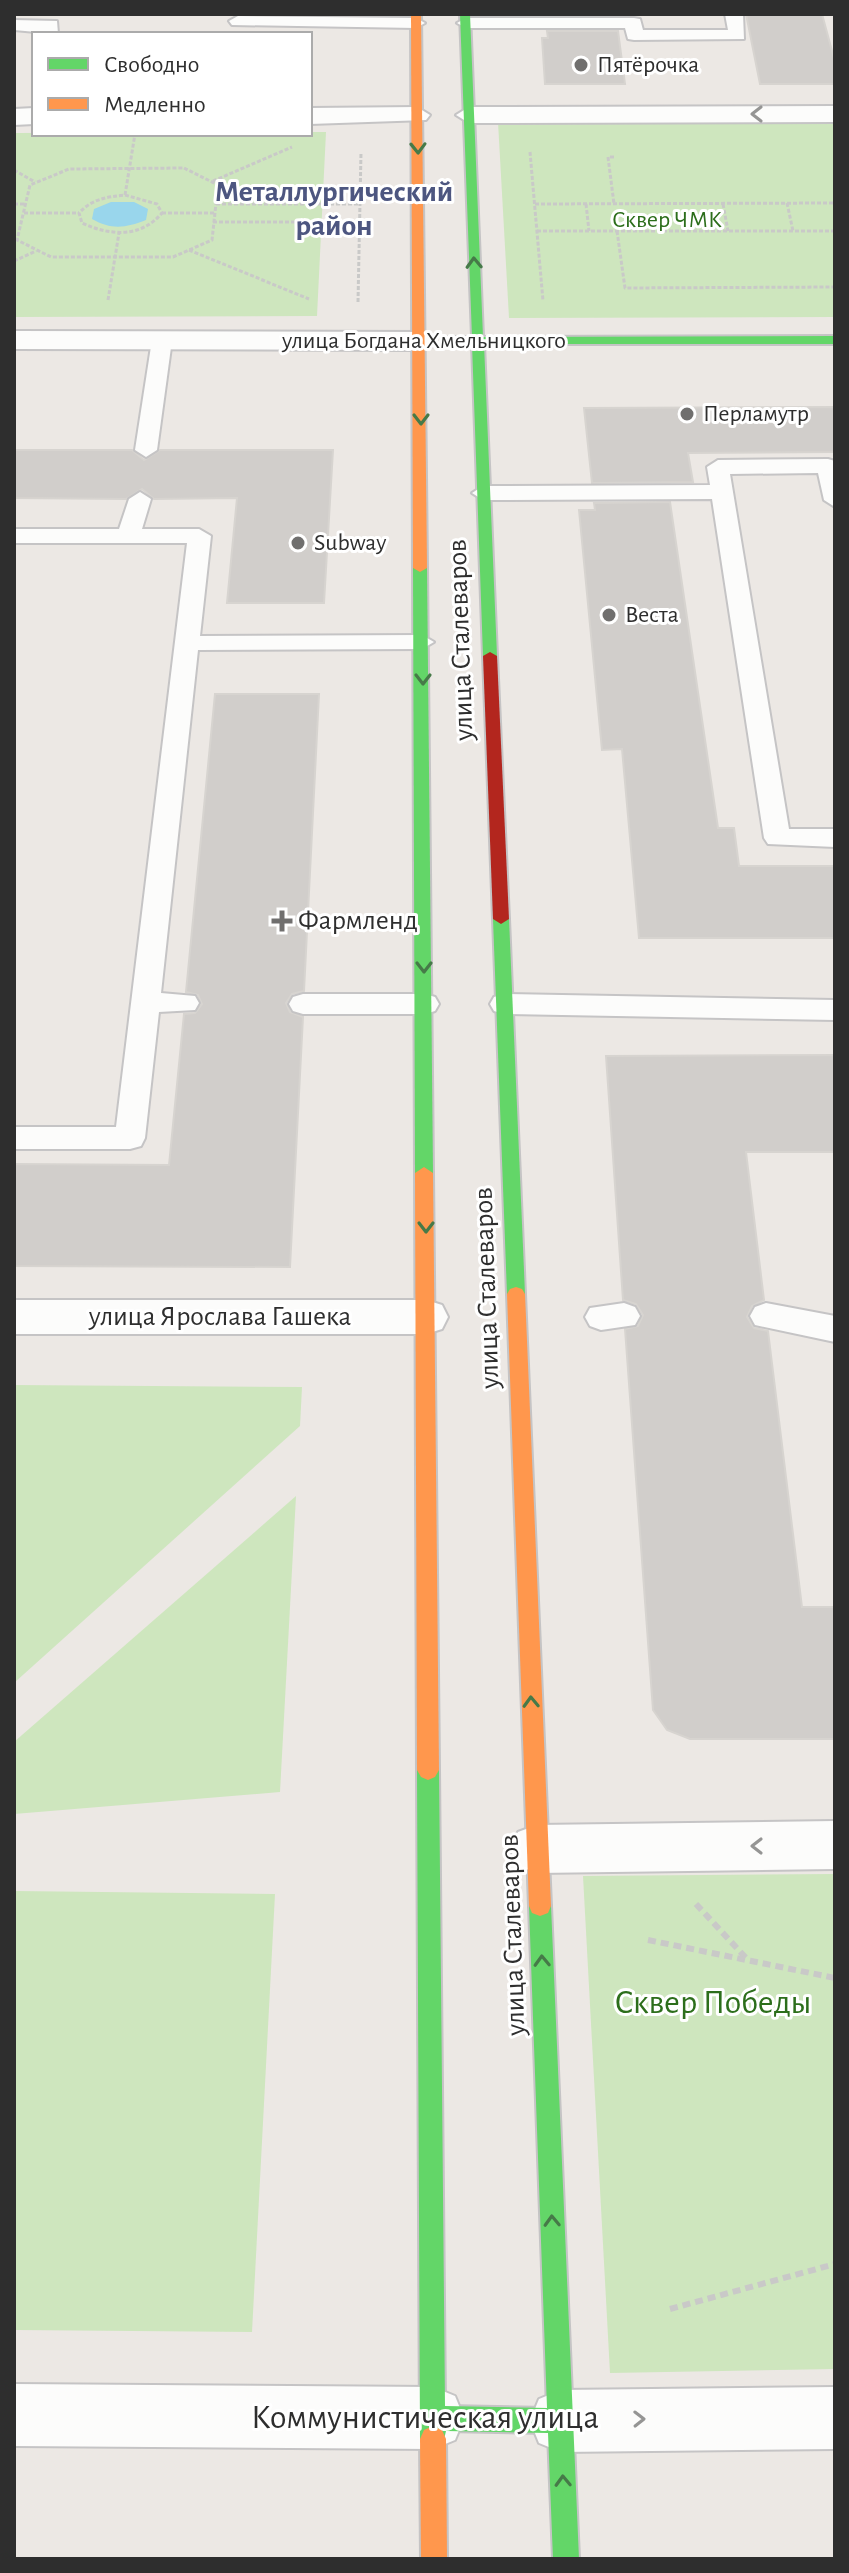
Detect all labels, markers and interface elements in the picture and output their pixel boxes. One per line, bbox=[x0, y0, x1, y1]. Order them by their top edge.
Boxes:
legend bbox=[32, 32, 312, 136]
text: Свободно bbox=[104, 53, 199, 77]
place label: Пятёрочка bbox=[597, 53, 699, 77]
marker: Пятёрочка bbox=[572, 56, 590, 74]
text: Медленно bbox=[104, 93, 206, 117]
one-way arrow bbox=[750, 105, 763, 123]
one-way arrow bbox=[409, 142, 427, 155]
district label: Металлургический район bbox=[215, 177, 453, 241]
park label: Сквер ЧМК bbox=[612, 208, 722, 232]
one-way arrow bbox=[466, 256, 483, 269]
street label: улица Богдана Хмельницкого bbox=[281, 329, 566, 353]
place label: Перламутр bbox=[703, 402, 809, 426]
marker: Перламутр bbox=[678, 405, 696, 423]
one-way arrow bbox=[412, 413, 430, 426]
place label: Subway bbox=[314, 531, 386, 555]
marker: Subway bbox=[289, 534, 307, 552]
street label: улица Сталеваров bbox=[443, 539, 479, 742]
place label: Веста bbox=[625, 603, 679, 627]
marker: Веста bbox=[600, 606, 618, 624]
one-way arrow bbox=[414, 673, 431, 686]
place label: Фармленд bbox=[298, 907, 418, 935]
marker: Фармленд bbox=[273, 912, 291, 930]
one-way arrow bbox=[415, 961, 433, 974]
street label: улица Сталеваров bbox=[469, 1187, 505, 1390]
one-way arrow bbox=[417, 1221, 435, 1234]
street label: улица Ярослава Гашека bbox=[88, 1303, 351, 1331]
one-way arrow bbox=[523, 1695, 540, 1708]
street label: улица Сталеваров bbox=[495, 1834, 531, 2037]
one-way arrow bbox=[750, 1837, 763, 1855]
one-way arrow bbox=[533, 1955, 550, 1967]
park label: Сквер Победы bbox=[615, 1986, 812, 2020]
one-way arrow bbox=[544, 2214, 561, 2227]
street label: Коммунистическая улица bbox=[251, 2401, 599, 2435]
one-way arrow bbox=[633, 2411, 646, 2428]
one-way arrow bbox=[554, 2474, 571, 2487]

